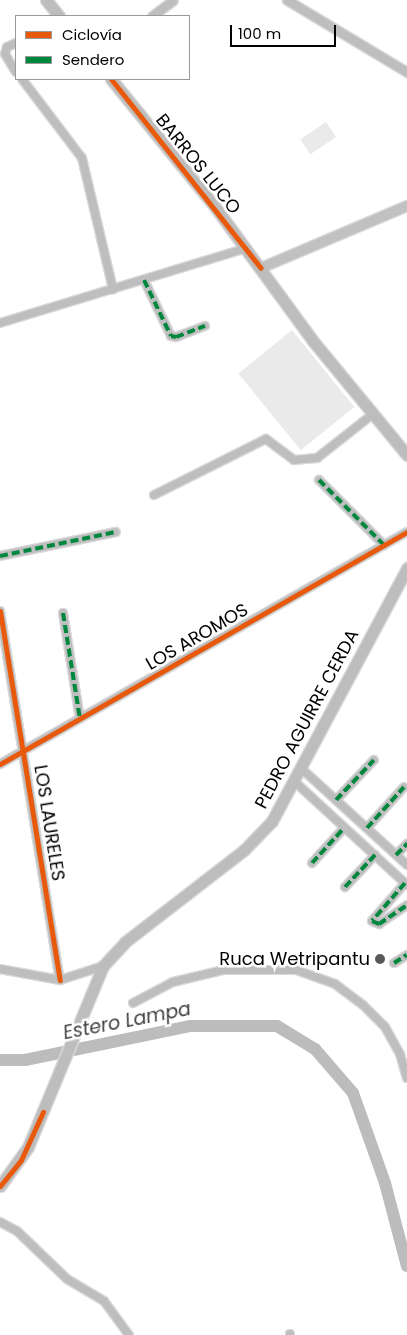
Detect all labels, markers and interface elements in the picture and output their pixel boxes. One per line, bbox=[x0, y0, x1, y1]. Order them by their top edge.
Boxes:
legend bbox=[15, 15, 190, 80]
scale bar bbox=[232, 15, 338, 47]
text: 100 m bbox=[238, 23, 281, 44]
text: Ciclovía bbox=[62, 24, 122, 45]
text: Sendero bbox=[62, 49, 124, 70]
street label: BARROS LUCO bbox=[151, 110, 245, 218]
street label: LOS AROMOS bbox=[142, 599, 252, 675]
street label: PEDRO AGUIRRE CERDA bbox=[251, 626, 363, 812]
street label: LOS LAURELES bbox=[29, 763, 69, 883]
place label: Ruca Wetripantu bbox=[219, 948, 370, 970]
marker: Ruca Wetripantu bbox=[374, 953, 386, 965]
water label: Estero Lampa bbox=[61, 997, 193, 1045]

